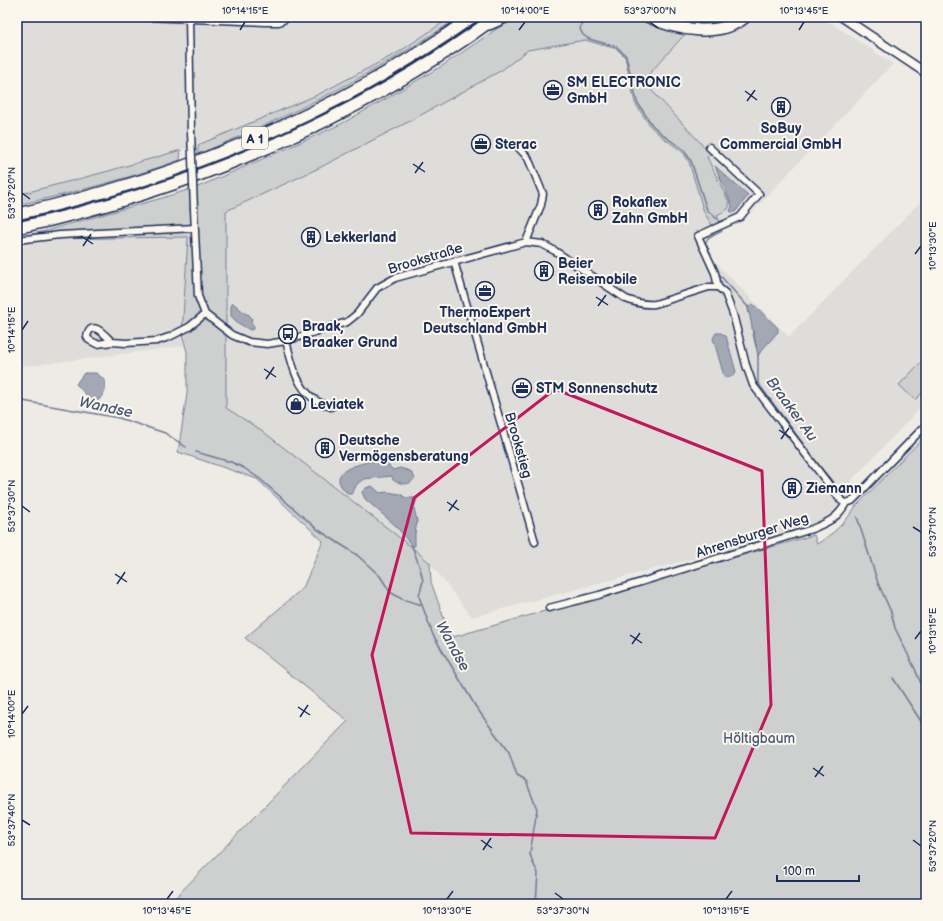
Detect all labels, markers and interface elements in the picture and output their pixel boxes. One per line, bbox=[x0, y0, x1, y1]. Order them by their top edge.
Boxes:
text: 10°14'15"E bbox=[222, 5, 269, 17]
text: 10°14'00"E bbox=[501, 5, 550, 17]
text: 53°37'00"N bbox=[624, 5, 676, 17]
text: 10°13'45"E bbox=[780, 5, 829, 17]
place label: SM ELECTRONIC GmbH bbox=[567, 74, 681, 107]
office icon: SM ELECTRONIC GmbH bbox=[542, 79, 564, 101]
building icon: SoBuy Commercial GmbH bbox=[770, 96, 792, 118]
place label: SoBuy Commercial GmbH bbox=[720, 120, 842, 153]
road number: A 1 bbox=[242, 127, 268, 149]
office icon: Sterac bbox=[470, 133, 492, 155]
place label: Sterac bbox=[495, 136, 537, 153]
text: 53°37'20"N bbox=[6, 167, 18, 219]
place label: Rokaflex Zahn GmbH bbox=[612, 194, 688, 227]
building icon: Rokaflex Zahn GmbH bbox=[587, 199, 609, 221]
text: 10°13'30"E bbox=[927, 221, 939, 270]
building icon: Lekkerland bbox=[300, 226, 322, 248]
place label: Lekkerland bbox=[325, 229, 396, 246]
street label: Brookstraße bbox=[386, 239, 465, 278]
place label: Beier Reisemobile bbox=[558, 255, 637, 288]
building icon: Beier Reisemobile bbox=[533, 260, 555, 282]
office icon: ThermoExpert Deutschland GmbH bbox=[474, 280, 496, 302]
place label: ThermoExpert Deutschland GmbH bbox=[423, 304, 547, 337]
text: 10°14'15"E bbox=[6, 306, 18, 353]
place label: Braak, Braaker Grund bbox=[302, 318, 397, 351]
bus stop icon: Braak, Braaker Grund bbox=[277, 323, 299, 345]
water label: Braaker Au bbox=[762, 373, 822, 446]
office icon: STM Sonnenschutz bbox=[511, 377, 533, 399]
place label: STM Sonnenschutz bbox=[536, 380, 658, 397]
water label: Wandse bbox=[77, 393, 135, 423]
shop icon: Leviatek bbox=[285, 393, 307, 415]
place label: Leviatek bbox=[310, 396, 365, 413]
street label: Brookstieg bbox=[501, 410, 536, 480]
place label: Deutsche Vermögensberatung bbox=[339, 432, 469, 465]
building icon: Deutsche Vermögensberatung bbox=[314, 437, 336, 459]
building icon: Ziemann bbox=[781, 477, 803, 499]
text: 53°37'30"N bbox=[6, 480, 18, 532]
place label: Ziemann bbox=[806, 480, 862, 497]
text: 53°37'10"N bbox=[927, 507, 939, 557]
street label: Ahrensburger Weg bbox=[694, 509, 811, 562]
text: 10°13'15"E bbox=[927, 607, 939, 654]
water label: Wandse bbox=[431, 618, 474, 675]
text: 10°14'00"E bbox=[6, 689, 18, 738]
park label: Höltigbaum bbox=[723, 730, 795, 747]
text: 53°37'40"N bbox=[6, 794, 18, 846]
text: 53°37'20"N bbox=[927, 820, 939, 872]
scale bar bbox=[777, 857, 859, 883]
text: 100 m bbox=[783, 864, 815, 879]
text: 10°13'45"E bbox=[143, 905, 192, 917]
text: 10°13'30"E bbox=[423, 905, 472, 917]
text: 53°37'30"N bbox=[537, 905, 589, 917]
text: 10°13'15"E bbox=[703, 905, 750, 917]

